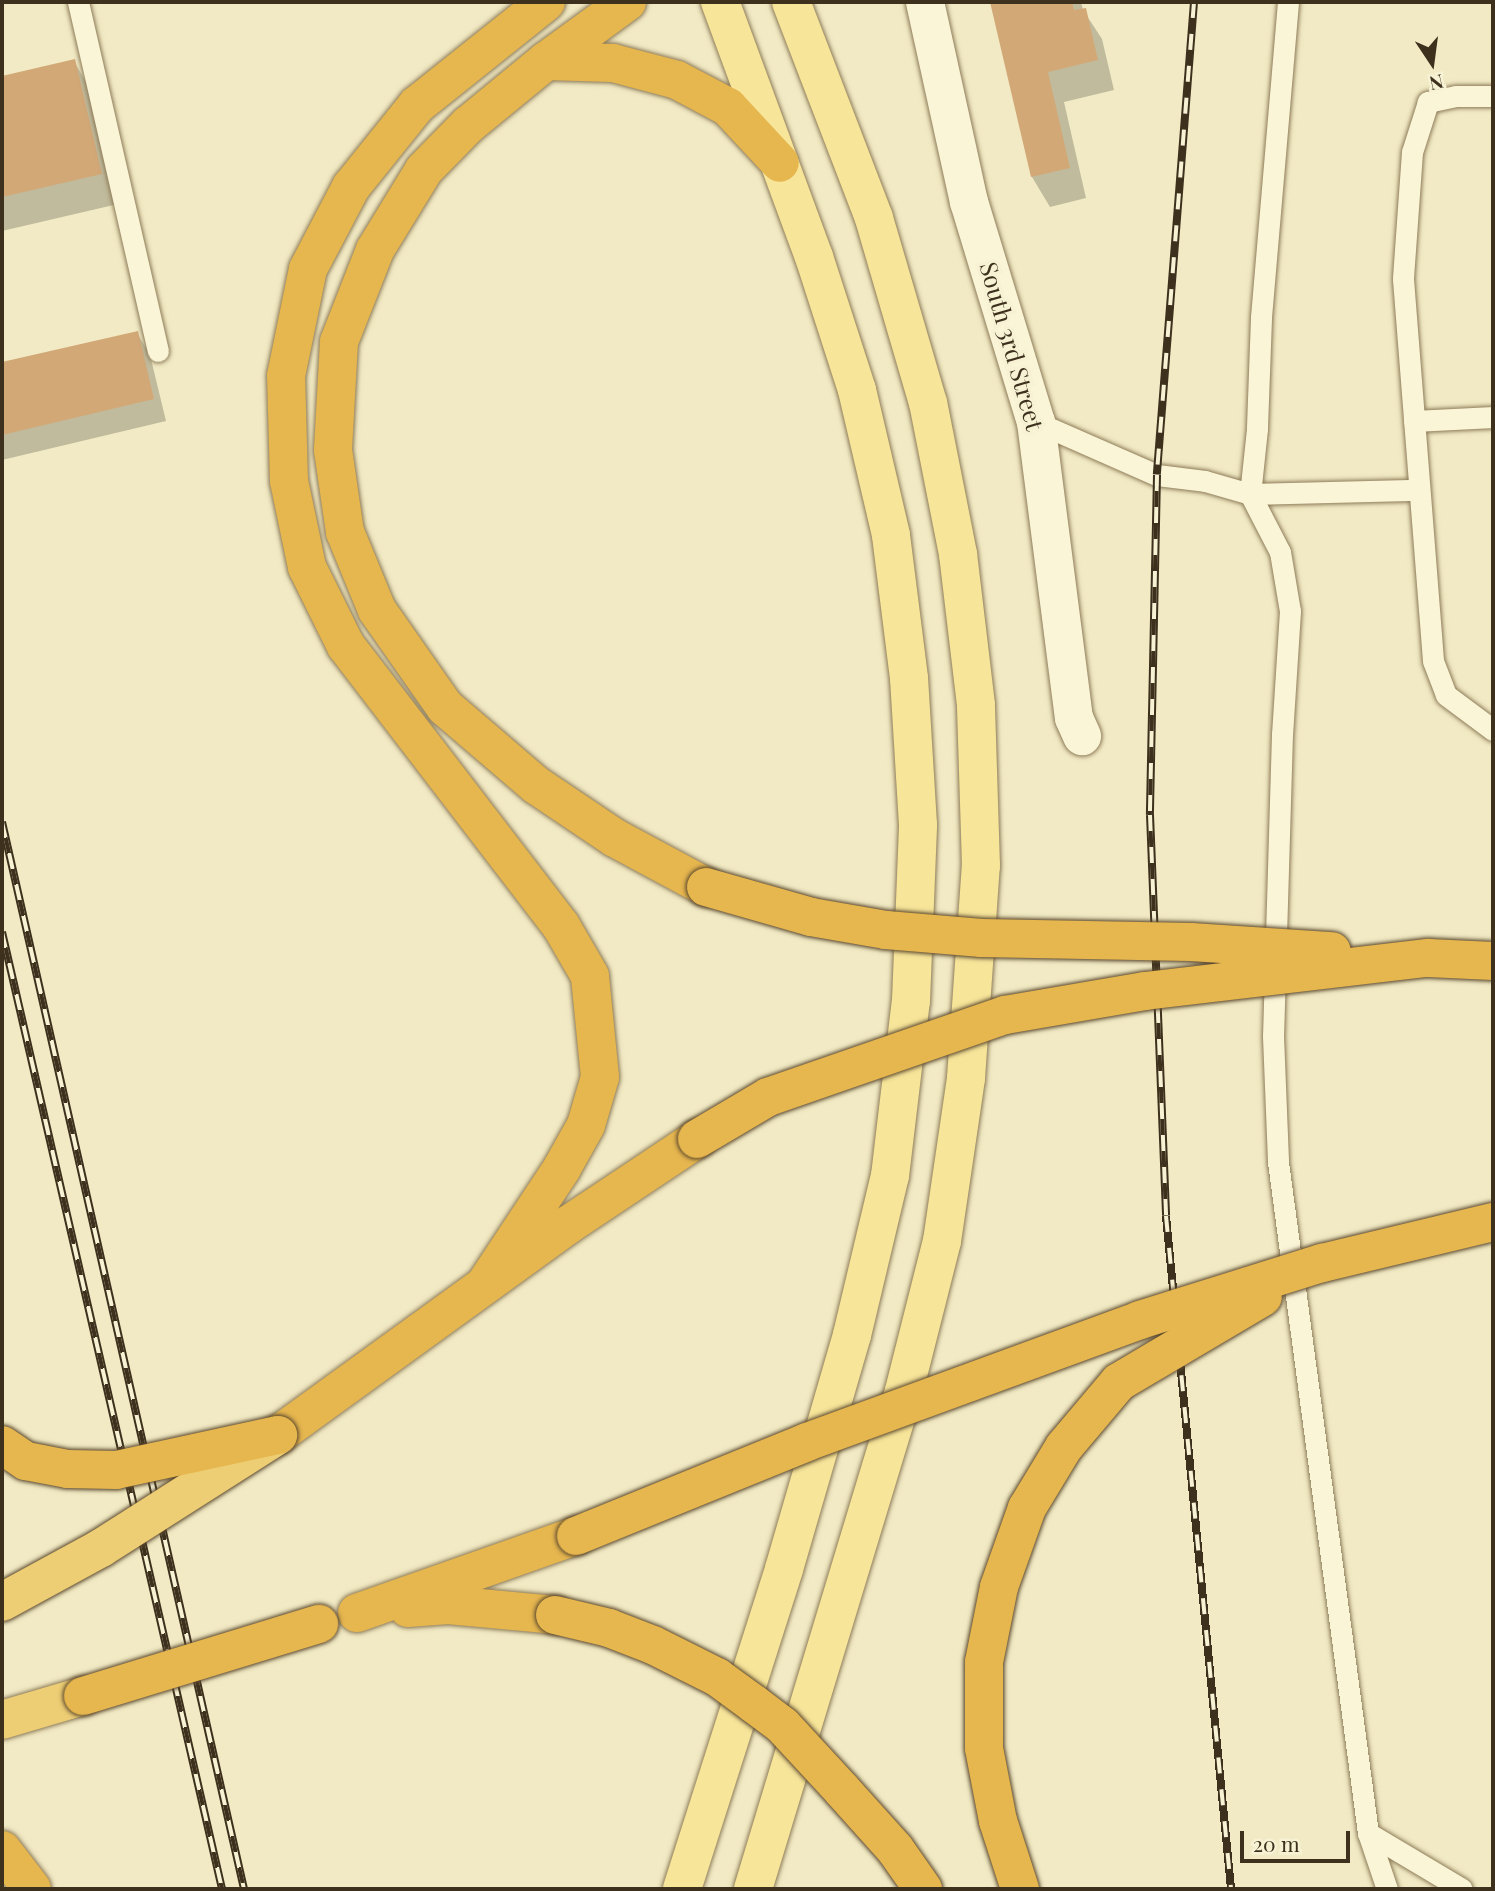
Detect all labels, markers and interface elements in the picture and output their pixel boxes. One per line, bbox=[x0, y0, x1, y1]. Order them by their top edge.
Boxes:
north arrow bbox=[1397, 28, 1467, 98]
text: N bbox=[1427, 69, 1446, 98]
street label: South 3rd Street bbox=[974, 258, 1050, 434]
scale bar bbox=[1243, 1818, 1353, 1862]
text: 20 m bbox=[1253, 1829, 1300, 1857]

